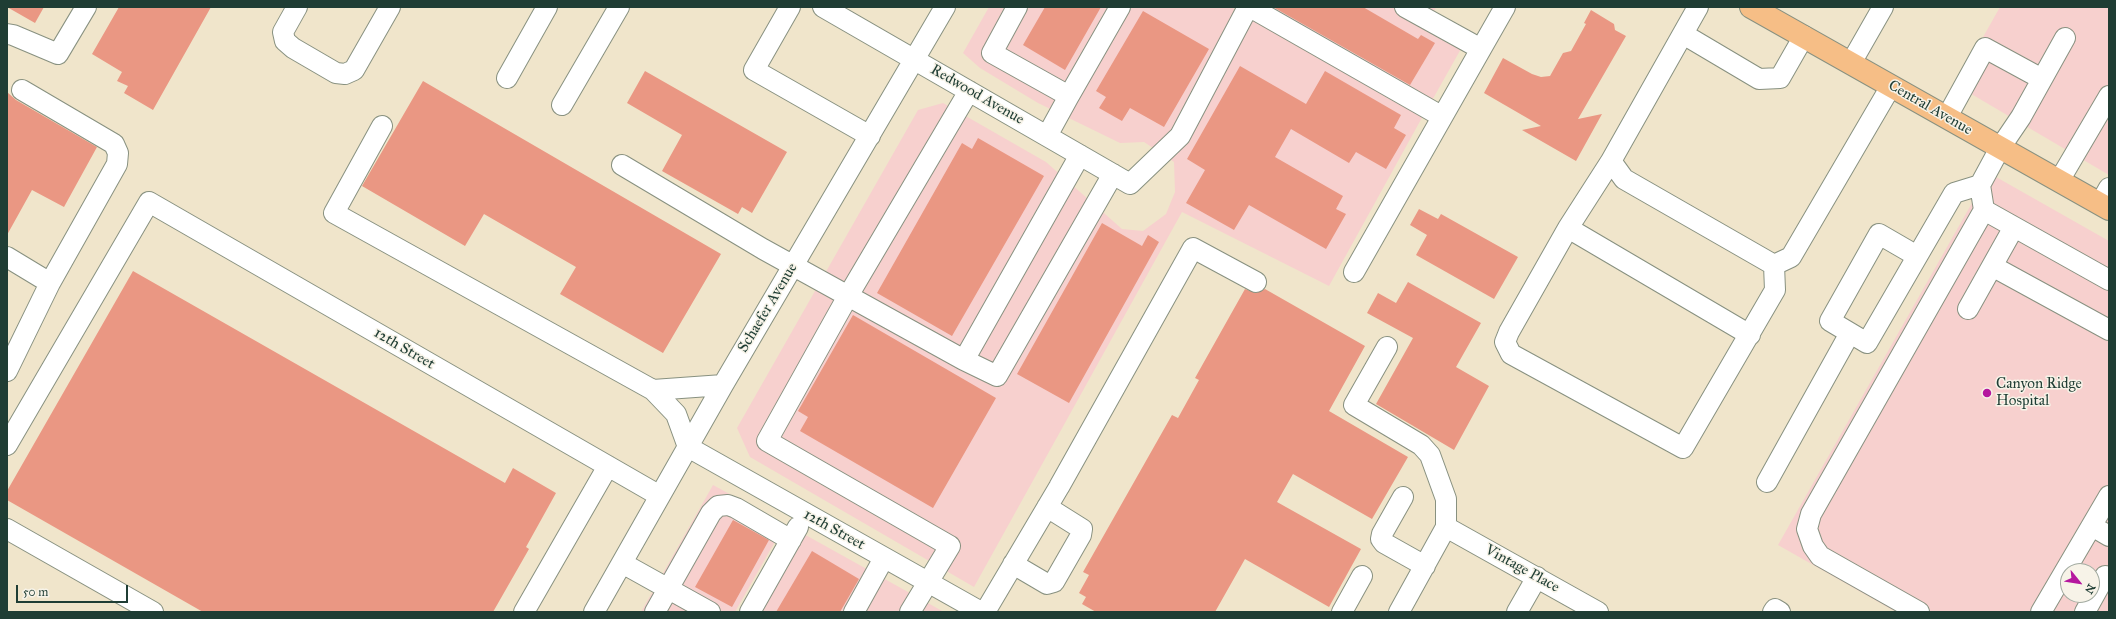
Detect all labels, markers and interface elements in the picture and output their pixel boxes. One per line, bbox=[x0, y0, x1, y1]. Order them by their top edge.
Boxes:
street label: Redwood Avenue bbox=[927, 61, 1027, 129]
street label: Central Avenue bbox=[1885, 77, 1975, 139]
street label: Schaefer Avenue bbox=[734, 260, 802, 356]
street label: 12th Street bbox=[370, 324, 438, 374]
place label: Canyon Ridge Hospital bbox=[1996, 375, 2082, 410]
marker: Canyon Ridge Hospital bbox=[1981, 387, 1993, 399]
street label: 12th Street bbox=[800, 506, 868, 554]
street label: Vintage Place bbox=[1482, 541, 1562, 597]
north arrow bbox=[2060, 563, 2100, 603]
scale bar bbox=[18, 577, 130, 603]
text: N bbox=[2082, 581, 2098, 596]
text: 50 m bbox=[23, 585, 48, 599]

